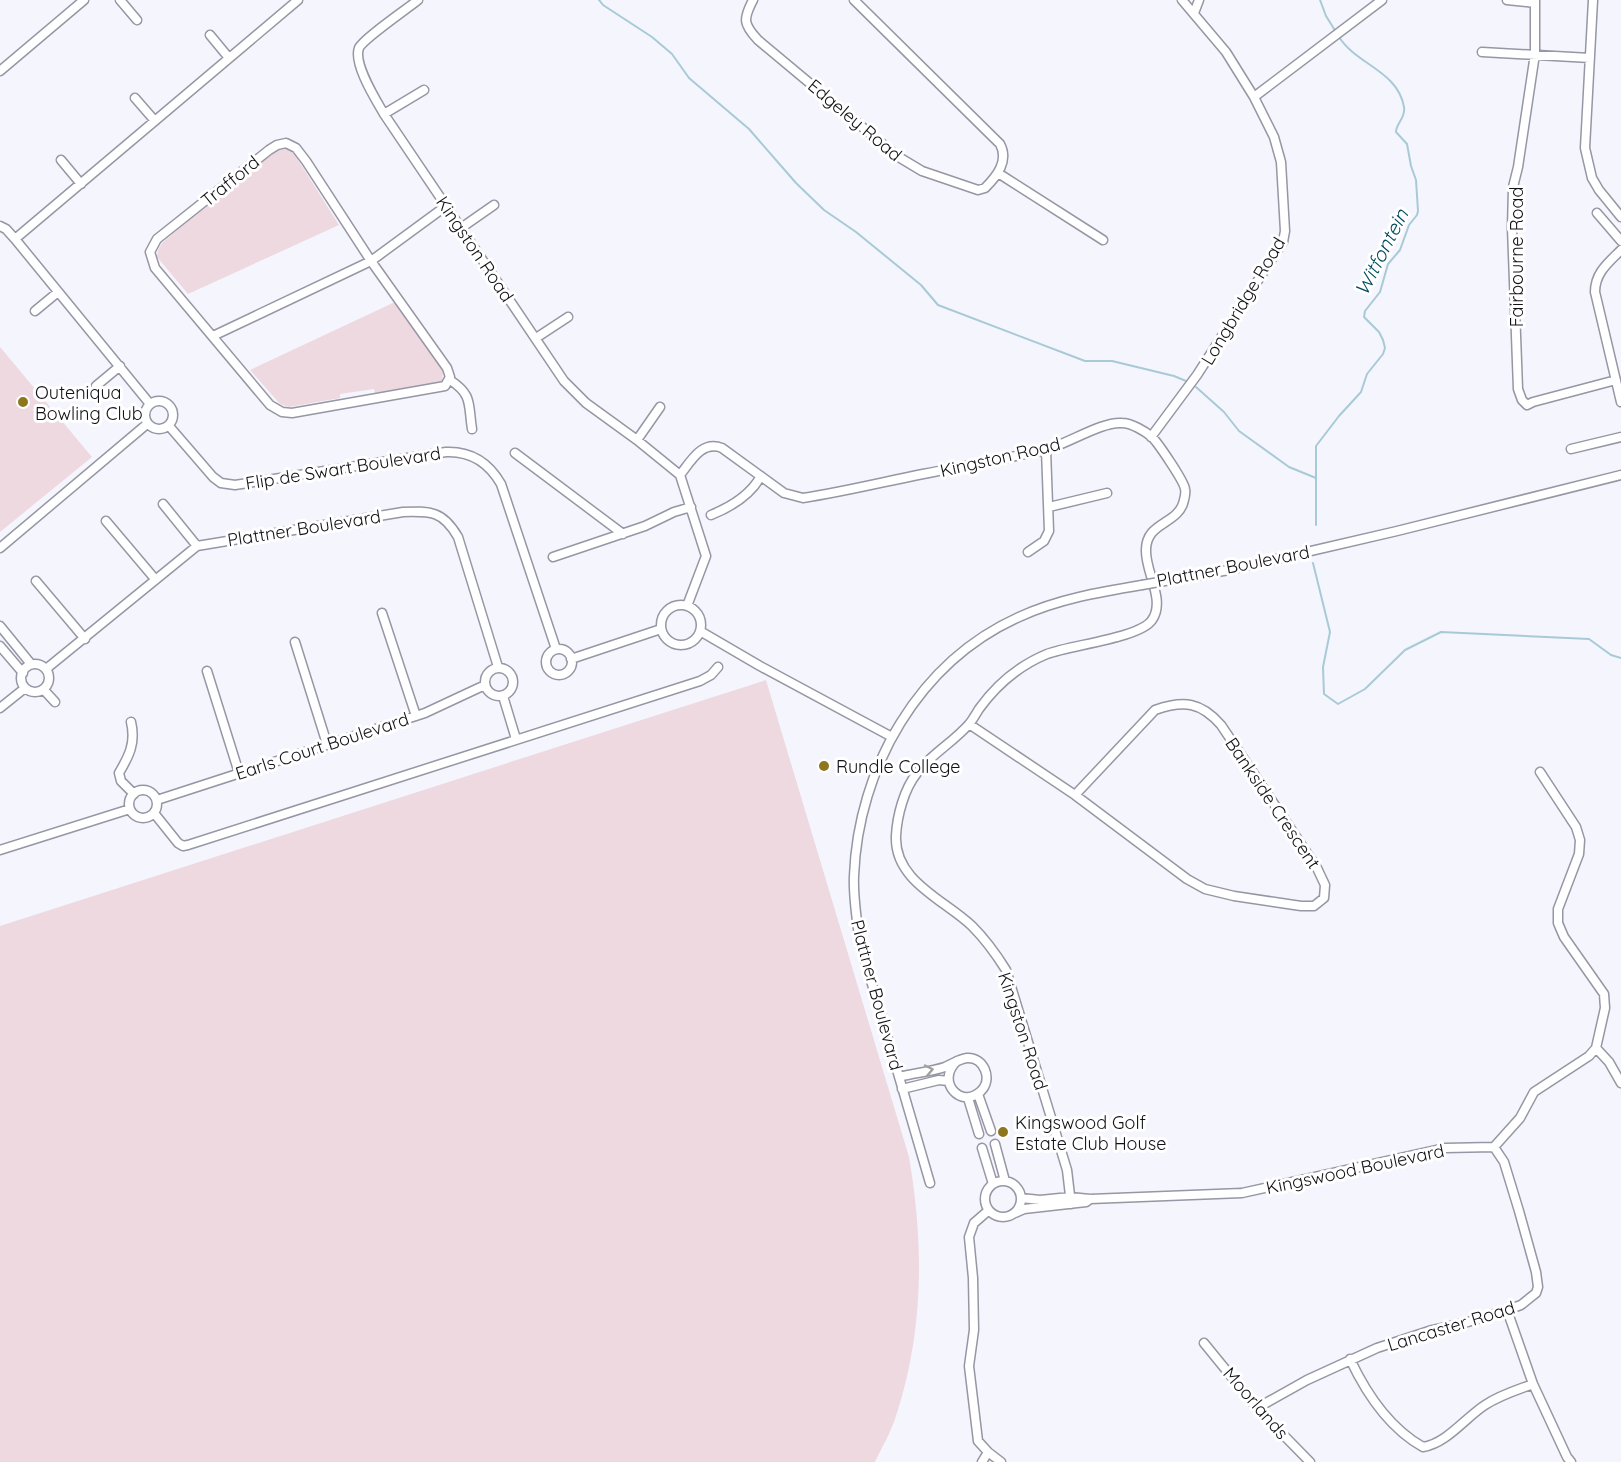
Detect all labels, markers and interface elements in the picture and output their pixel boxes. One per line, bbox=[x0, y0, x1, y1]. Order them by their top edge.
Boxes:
street label: Edgeley Road bbox=[803, 74, 907, 166]
street label: Trafford bbox=[196, 150, 264, 212]
street label: Fairbourne Road bbox=[1505, 187, 1528, 327]
street label: Kingston Road bbox=[431, 192, 519, 306]
water label: Witfontein bbox=[1349, 204, 1414, 299]
street label: Longbridge Road bbox=[1196, 233, 1290, 369]
place label: Outeniqua Bowling Club bbox=[35, 381, 143, 425]
marker: Outeniqua Bowling Club bbox=[16, 395, 30, 409]
street label: Kingston Road bbox=[938, 432, 1062, 482]
street label: Flip de Swart Boulevard bbox=[244, 441, 442, 495]
street label: Plattner Boulevard bbox=[226, 505, 382, 551]
street label: Plattner Boulevard bbox=[1155, 540, 1311, 592]
street label: Earls Court Boulevard bbox=[232, 707, 412, 785]
street label: Bankside Crescent bbox=[1220, 733, 1326, 873]
place label: Rundle College bbox=[836, 755, 960, 778]
marker: Rundle College bbox=[817, 759, 831, 773]
street label: Plattner Boulevard bbox=[846, 917, 908, 1073]
street label: Kingston Road bbox=[993, 969, 1053, 1093]
one-way arrow bbox=[923, 1064, 933, 1077]
place label: Kingswood Golf Estate Club House bbox=[1015, 1111, 1166, 1155]
marker: Kingswood Golf Estate Club House bbox=[996, 1125, 1010, 1139]
street label: Kingswood Boulevard bbox=[1264, 1139, 1446, 1199]
street label: Lancaster Road bbox=[1384, 1296, 1518, 1356]
street label: Moorlands bbox=[1218, 1362, 1294, 1444]

